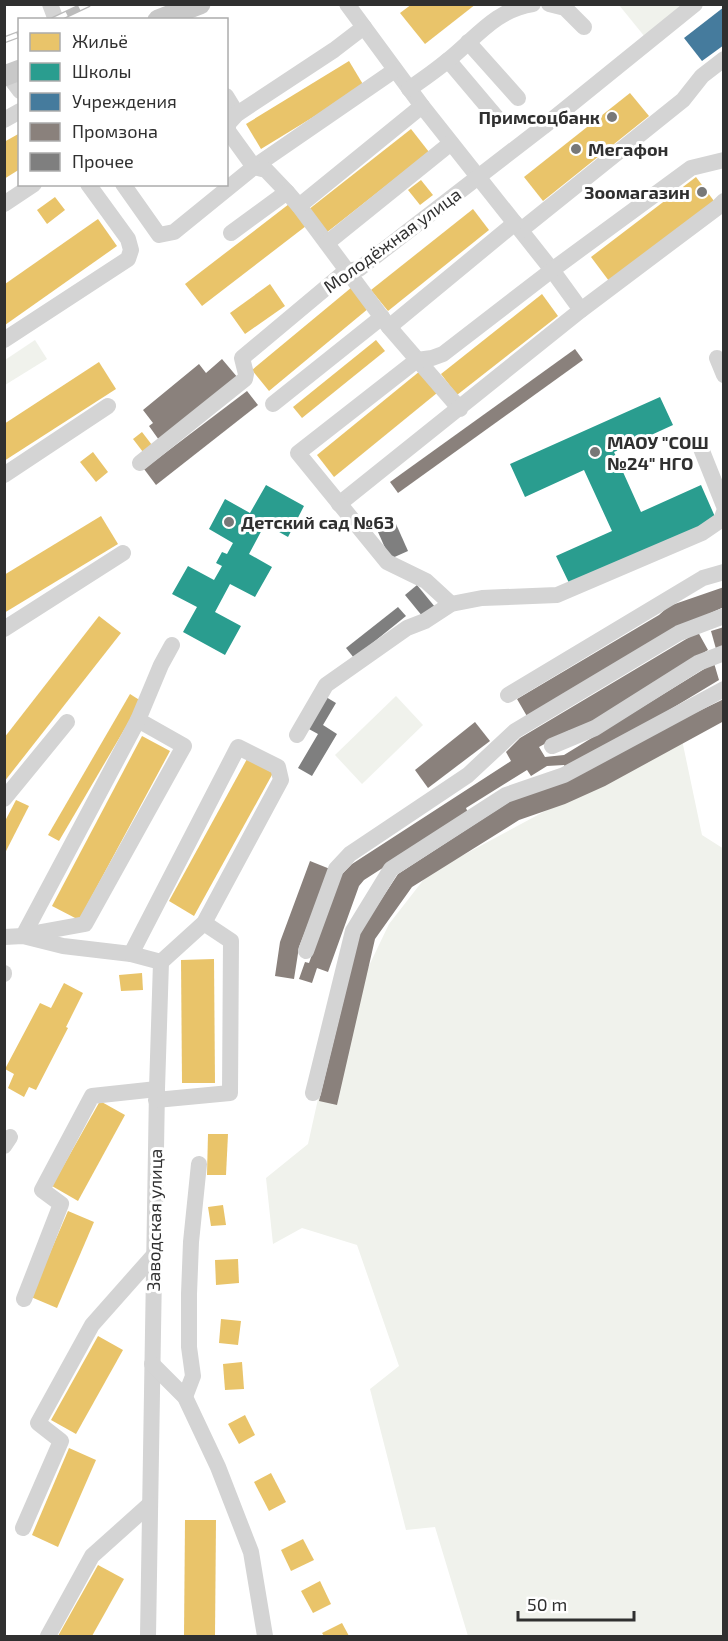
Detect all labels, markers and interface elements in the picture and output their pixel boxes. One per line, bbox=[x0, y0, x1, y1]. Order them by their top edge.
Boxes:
legend bbox=[18, 18, 228, 186]
text: Жильё bbox=[72, 30, 128, 52]
text: Школы bbox=[72, 60, 132, 82]
text: Учреждения bbox=[72, 90, 177, 112]
place label: Примсоцбанк bbox=[479, 106, 600, 128]
marker: Примсоцбанк bbox=[605, 110, 619, 124]
text: Промзона bbox=[72, 120, 158, 142]
place label: Мегафон bbox=[588, 138, 668, 160]
marker: Мегафон bbox=[569, 142, 583, 156]
text: Прочее bbox=[72, 150, 134, 172]
place label: Зоомагазин bbox=[584, 181, 690, 203]
street label: Молодёжная улица bbox=[319, 183, 465, 297]
marker: Зоомагазин bbox=[695, 185, 709, 199]
place label: МАОУ "СОШ №24" НГО bbox=[607, 431, 709, 474]
marker: МАОУ "СОШ №24" НГО bbox=[588, 445, 602, 459]
place label: Детский сад №63 bbox=[241, 511, 394, 533]
marker: Детский сад №63 bbox=[222, 515, 236, 529]
street label: Заводская улица bbox=[142, 1148, 166, 1292]
scale bar bbox=[518, 1584, 634, 1622]
text: 50 m bbox=[527, 1593, 567, 1615]

